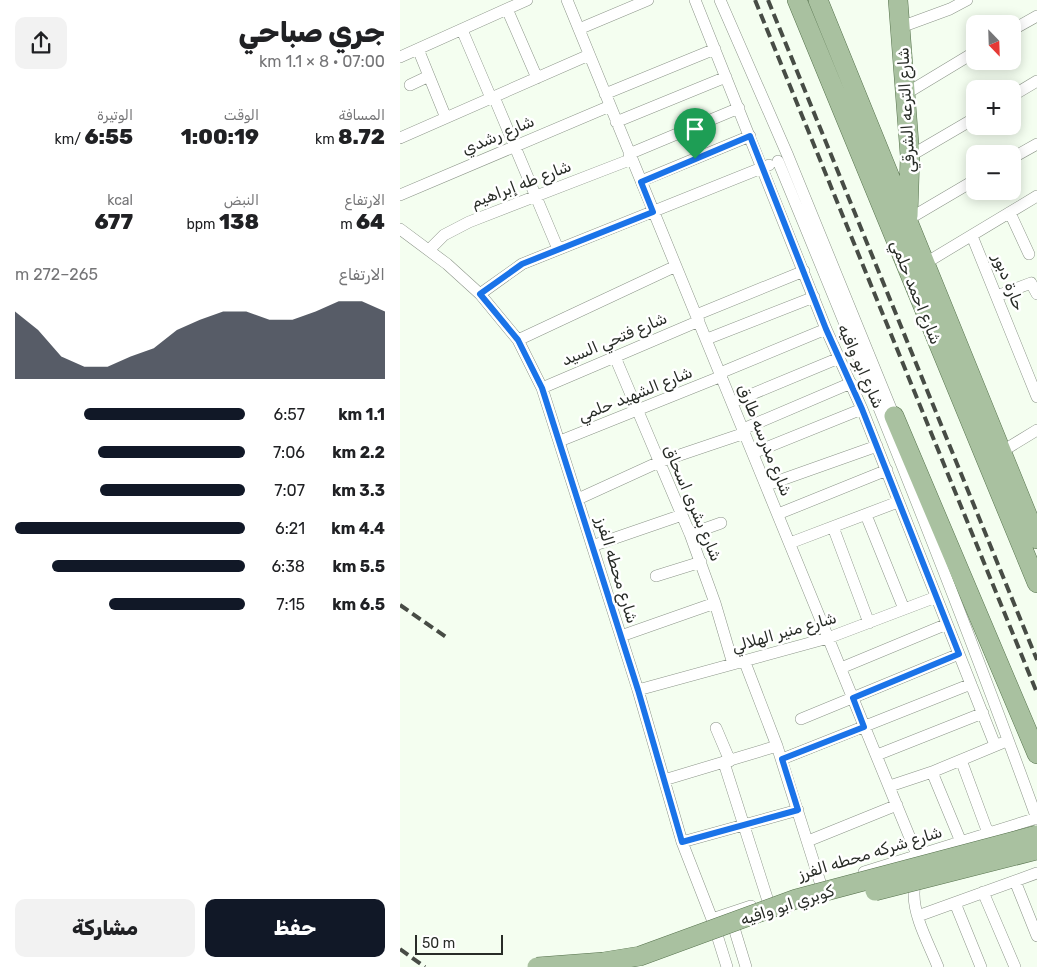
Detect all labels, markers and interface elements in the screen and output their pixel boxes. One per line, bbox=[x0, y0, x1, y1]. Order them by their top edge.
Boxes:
north arrow bbox=[966, 15, 1021, 70]
map controls bbox=[966, 15, 1021, 200]
text: جري صباحي bbox=[239, 16, 385, 49]
button: share bbox=[15, 17, 67, 69]
street label: شارع الترعه الشرقي bbox=[893, 47, 922, 173]
text: 07:00 · 8 × 1.1 km bbox=[259, 52, 385, 71]
button: + bbox=[966, 80, 1021, 135]
text: الوتيرة bbox=[97, 107, 133, 124]
text: الوقت bbox=[224, 107, 259, 124]
text: المسافة bbox=[338, 107, 385, 124]
pin bbox=[674, 108, 716, 159]
street label: شارع رشدي bbox=[459, 111, 538, 161]
icon: arrive bbox=[681, 115, 709, 143]
text: 6:55 bbox=[84, 124, 133, 149]
text: 1:00:19 bbox=[181, 124, 259, 149]
text: 8.72 bbox=[338, 124, 385, 149]
text: /km bbox=[55, 131, 84, 148]
text: km bbox=[315, 131, 338, 148]
button: − bbox=[966, 145, 1021, 200]
street label: شارع طه إبراهيم bbox=[468, 156, 575, 214]
text: kcal bbox=[107, 192, 133, 209]
text: النبض bbox=[224, 192, 259, 209]
text: الارتفاع bbox=[345, 192, 385, 209]
text: 677 bbox=[94, 209, 133, 234]
text: 138 bbox=[219, 209, 259, 234]
text: 64 bbox=[356, 209, 385, 234]
text: bpm bbox=[186, 216, 219, 233]
text: m bbox=[340, 216, 356, 233]
street label: شارع احمد حلمي bbox=[884, 237, 946, 348]
street label: حارة دبور bbox=[988, 250, 1029, 313]
text: 265–272 m bbox=[15, 265, 98, 284]
text: الارتفاع bbox=[339, 265, 385, 284]
street label: شارع فتحي السيد bbox=[558, 308, 671, 373]
street label: شارع ابو وافيه bbox=[832, 321, 888, 412]
street label: شارع الشهيد حلمي bbox=[575, 362, 696, 428]
street label: شارع مدرسه طارق bbox=[732, 381, 796, 500]
text: 6:57 bbox=[274, 405, 305, 424]
text: 1.1 km bbox=[338, 405, 385, 424]
street label: شارع بشرى اسحاق bbox=[658, 442, 726, 565]
text: 7:06 bbox=[273, 443, 305, 462]
text: 2.2 km bbox=[332, 443, 385, 462]
text: 7:07 bbox=[274, 481, 305, 500]
text: 3.3 km bbox=[332, 481, 385, 500]
street label: شارع محطه الفرز bbox=[590, 514, 642, 626]
text: 6:21 bbox=[275, 519, 305, 538]
text: 4.4 km bbox=[331, 519, 385, 538]
text: 6:38 bbox=[271, 557, 305, 576]
text: 5.5 km bbox=[332, 557, 385, 576]
text: 7:15 bbox=[276, 595, 305, 614]
text: 6.5 km bbox=[332, 595, 385, 614]
street label: شارع منير الهلالي bbox=[729, 608, 839, 659]
street label: شارع شركه محطه الفرز bbox=[795, 822, 945, 886]
street label: كوبري ابو وافيه bbox=[738, 881, 838, 931]
button: مشاركة bbox=[15, 899, 195, 957]
button: حفظ bbox=[205, 899, 385, 957]
scale bar bbox=[415, 932, 502, 955]
text: 50 m bbox=[422, 935, 455, 952]

